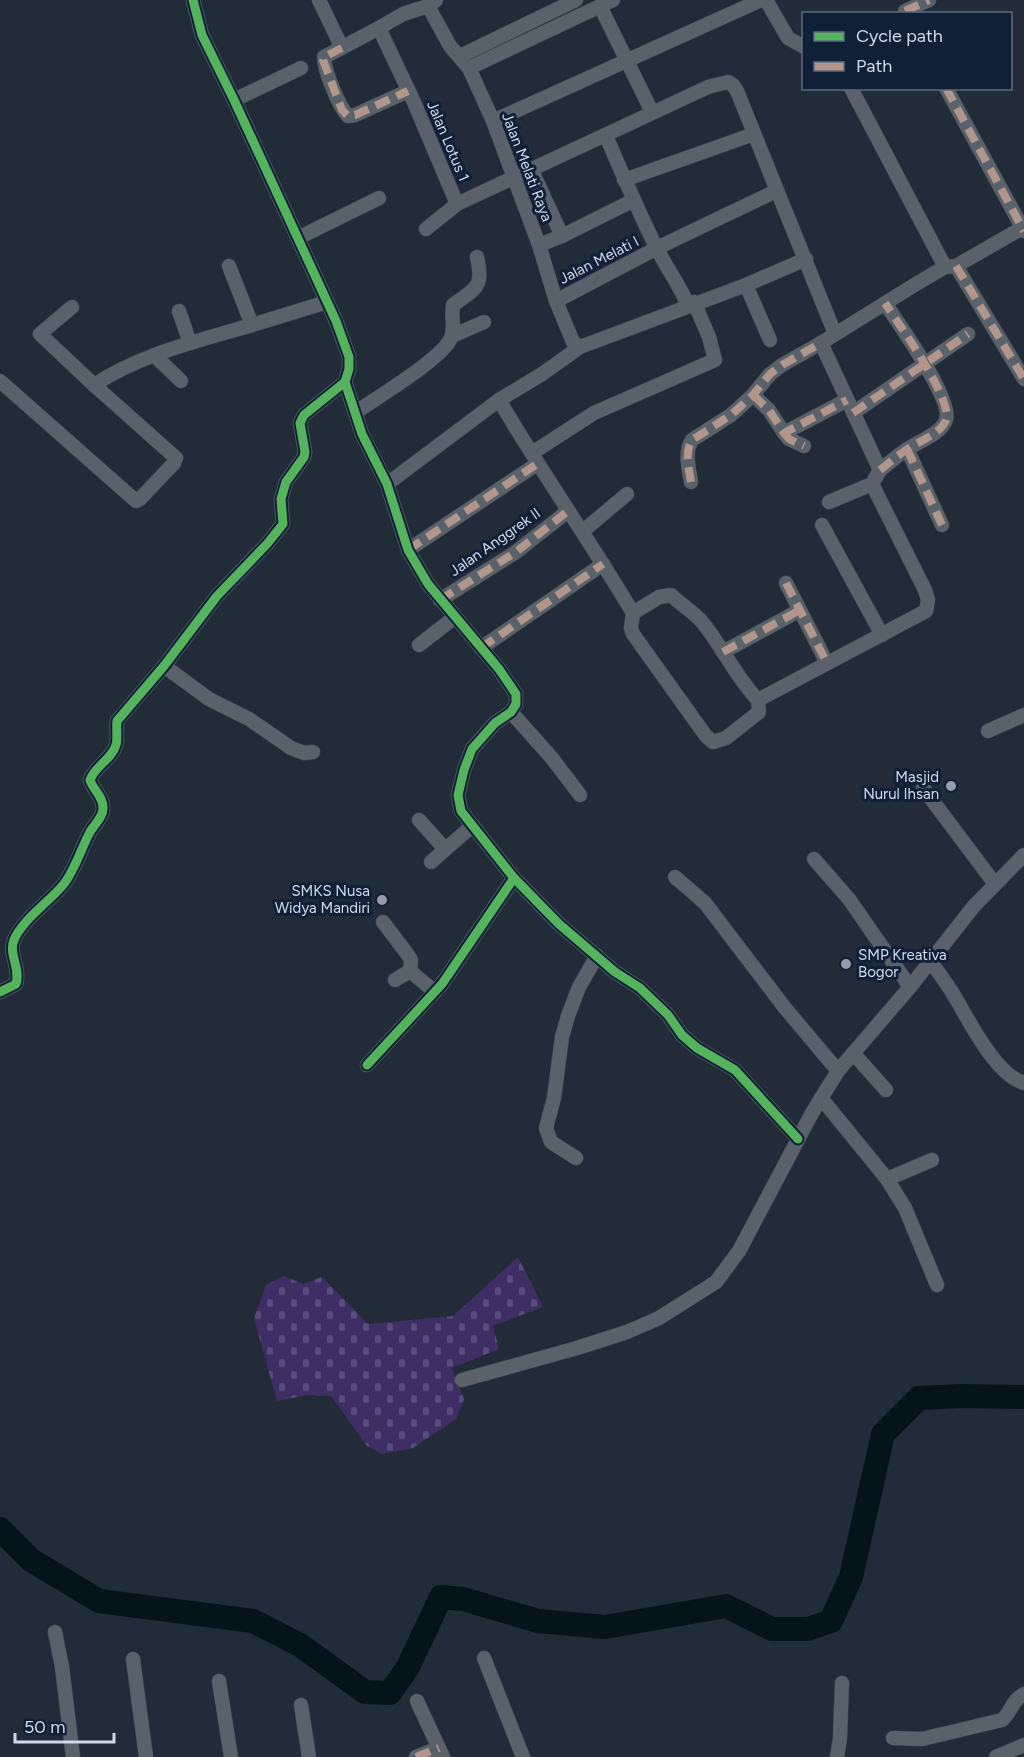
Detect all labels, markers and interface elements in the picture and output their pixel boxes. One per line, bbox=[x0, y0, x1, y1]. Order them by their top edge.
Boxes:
legend bbox=[802, 12, 1012, 90]
text: Cycle path bbox=[856, 25, 943, 47]
text: Path bbox=[856, 55, 892, 77]
street label: Jalan Lotus 1 bbox=[423, 98, 473, 184]
street label: Jalan Melati Raya bbox=[498, 110, 556, 224]
street label: Jalan Melati I bbox=[556, 232, 642, 288]
street label: Jalan Anggrek II bbox=[446, 504, 544, 580]
place label: Masjid Nurul Ihsan bbox=[863, 768, 939, 803]
marker: Masjid Nurul Ihsan bbox=[944, 779, 958, 793]
place label: SMKS Nusa Widya Mandiri bbox=[275, 882, 370, 917]
marker: SMKS Nusa Widya Mandiri bbox=[375, 893, 389, 907]
place label: SMP Kreativa Bogor bbox=[858, 946, 947, 981]
marker: SMP Kreativa Bogor bbox=[839, 957, 853, 971]
scale bar bbox=[15, 1706, 114, 1744]
text: 50 m bbox=[24, 1716, 66, 1738]

